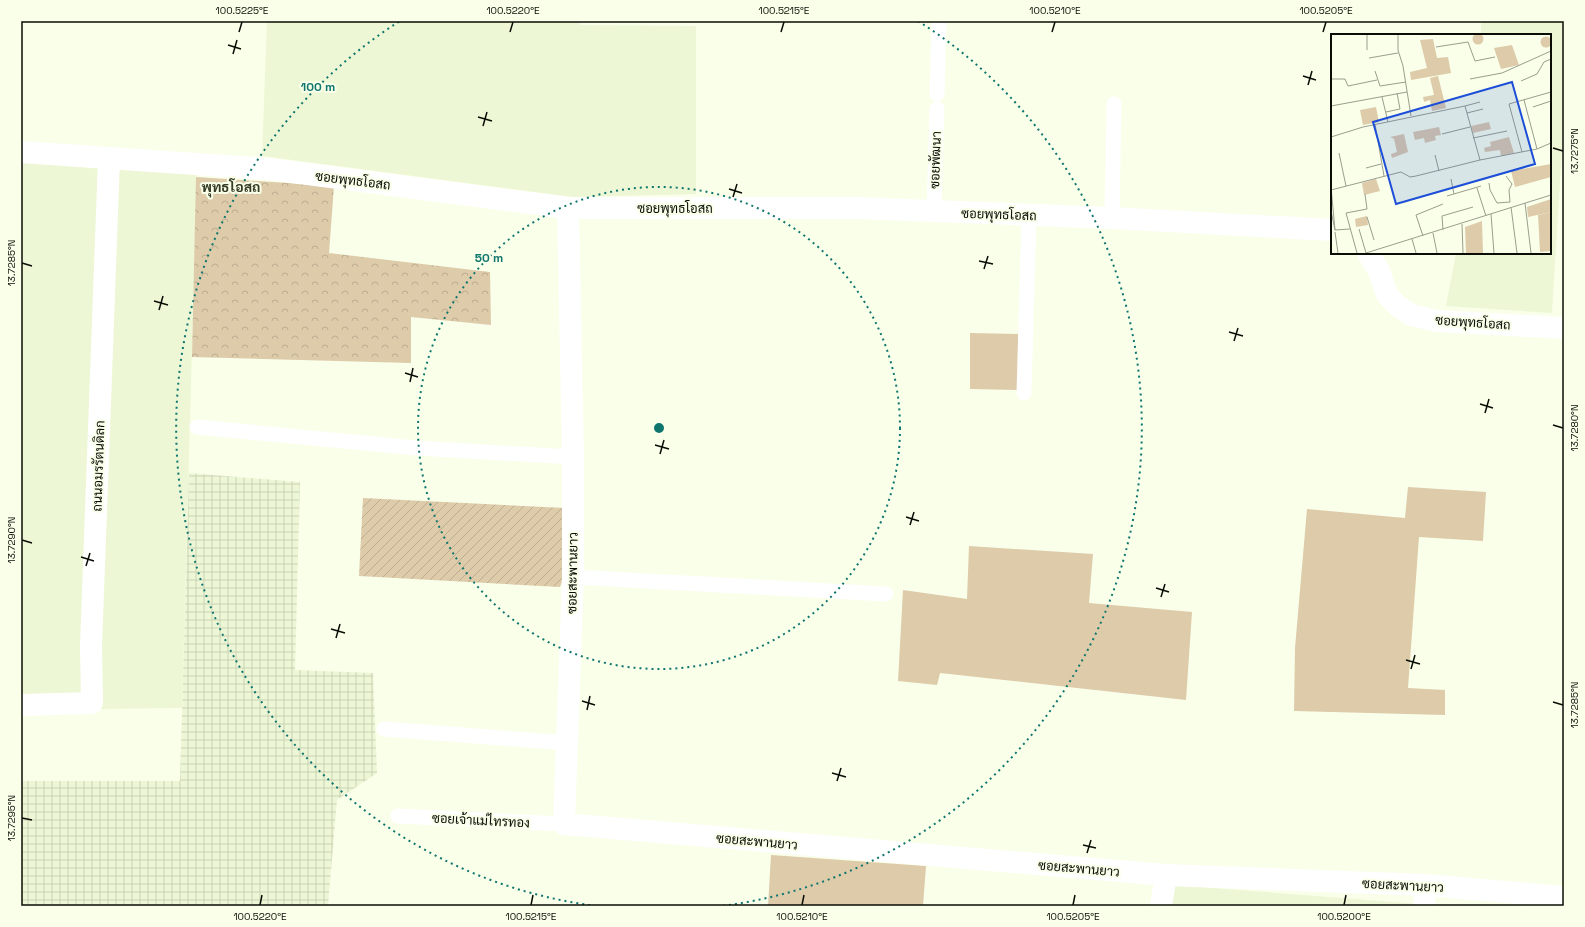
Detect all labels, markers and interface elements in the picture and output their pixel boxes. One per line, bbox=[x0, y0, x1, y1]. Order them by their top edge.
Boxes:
text: 100.5225°E bbox=[216, 4, 269, 17]
text: 100.5220°E bbox=[486, 4, 540, 17]
text: 100.5215°E bbox=[759, 4, 810, 17]
text: 100.5210°E bbox=[1029, 4, 1081, 17]
text: 100.5205°E bbox=[1299, 4, 1353, 17]
inset map bbox=[1331, 34, 1551, 254]
text: 100 m bbox=[301, 79, 335, 95]
text: 13.7275°N bbox=[1568, 128, 1581, 174]
street label: ซอยพัฒนา bbox=[926, 131, 945, 189]
street label: ซอยพุทธโอสถ bbox=[314, 167, 392, 195]
district label: พุทธโอสถ bbox=[202, 178, 260, 198]
street label: ซอยพุทธโอสถ bbox=[637, 200, 713, 218]
street label: ซอยพุทธโอสถ bbox=[961, 205, 1037, 225]
text: 13.7285°N bbox=[5, 240, 18, 286]
text: 50 m bbox=[475, 250, 503, 266]
street label: ซอยพุทธโอสถ bbox=[1435, 311, 1511, 335]
text: 13.7280°N bbox=[1568, 404, 1581, 452]
street label: ถนนอมรรัตนดิลก bbox=[88, 420, 109, 512]
centre of rings bbox=[652, 421, 666, 435]
text: 13.7290°N bbox=[5, 517, 18, 563]
street label: ซอยสะพานยาว bbox=[563, 532, 582, 614]
text: 13.7285°N bbox=[1568, 682, 1581, 728]
text: 13.7295°N bbox=[5, 795, 18, 841]
street label: ซอยเจ้าแม่ไทรทอง bbox=[432, 808, 530, 832]
street label: ซอยสะพานยาว bbox=[715, 829, 798, 854]
street label: ซอยสะพานยาว bbox=[1037, 856, 1120, 881]
street label: ซอยสะพานยาว bbox=[1362, 875, 1444, 896]
text: 100.5220°E bbox=[233, 910, 287, 923]
text: 100.5215°E bbox=[506, 910, 557, 923]
text: 100.5210°E bbox=[776, 910, 828, 923]
text: 100.5205°E bbox=[1046, 910, 1100, 923]
text: 100.5200°E bbox=[1317, 910, 1371, 923]

